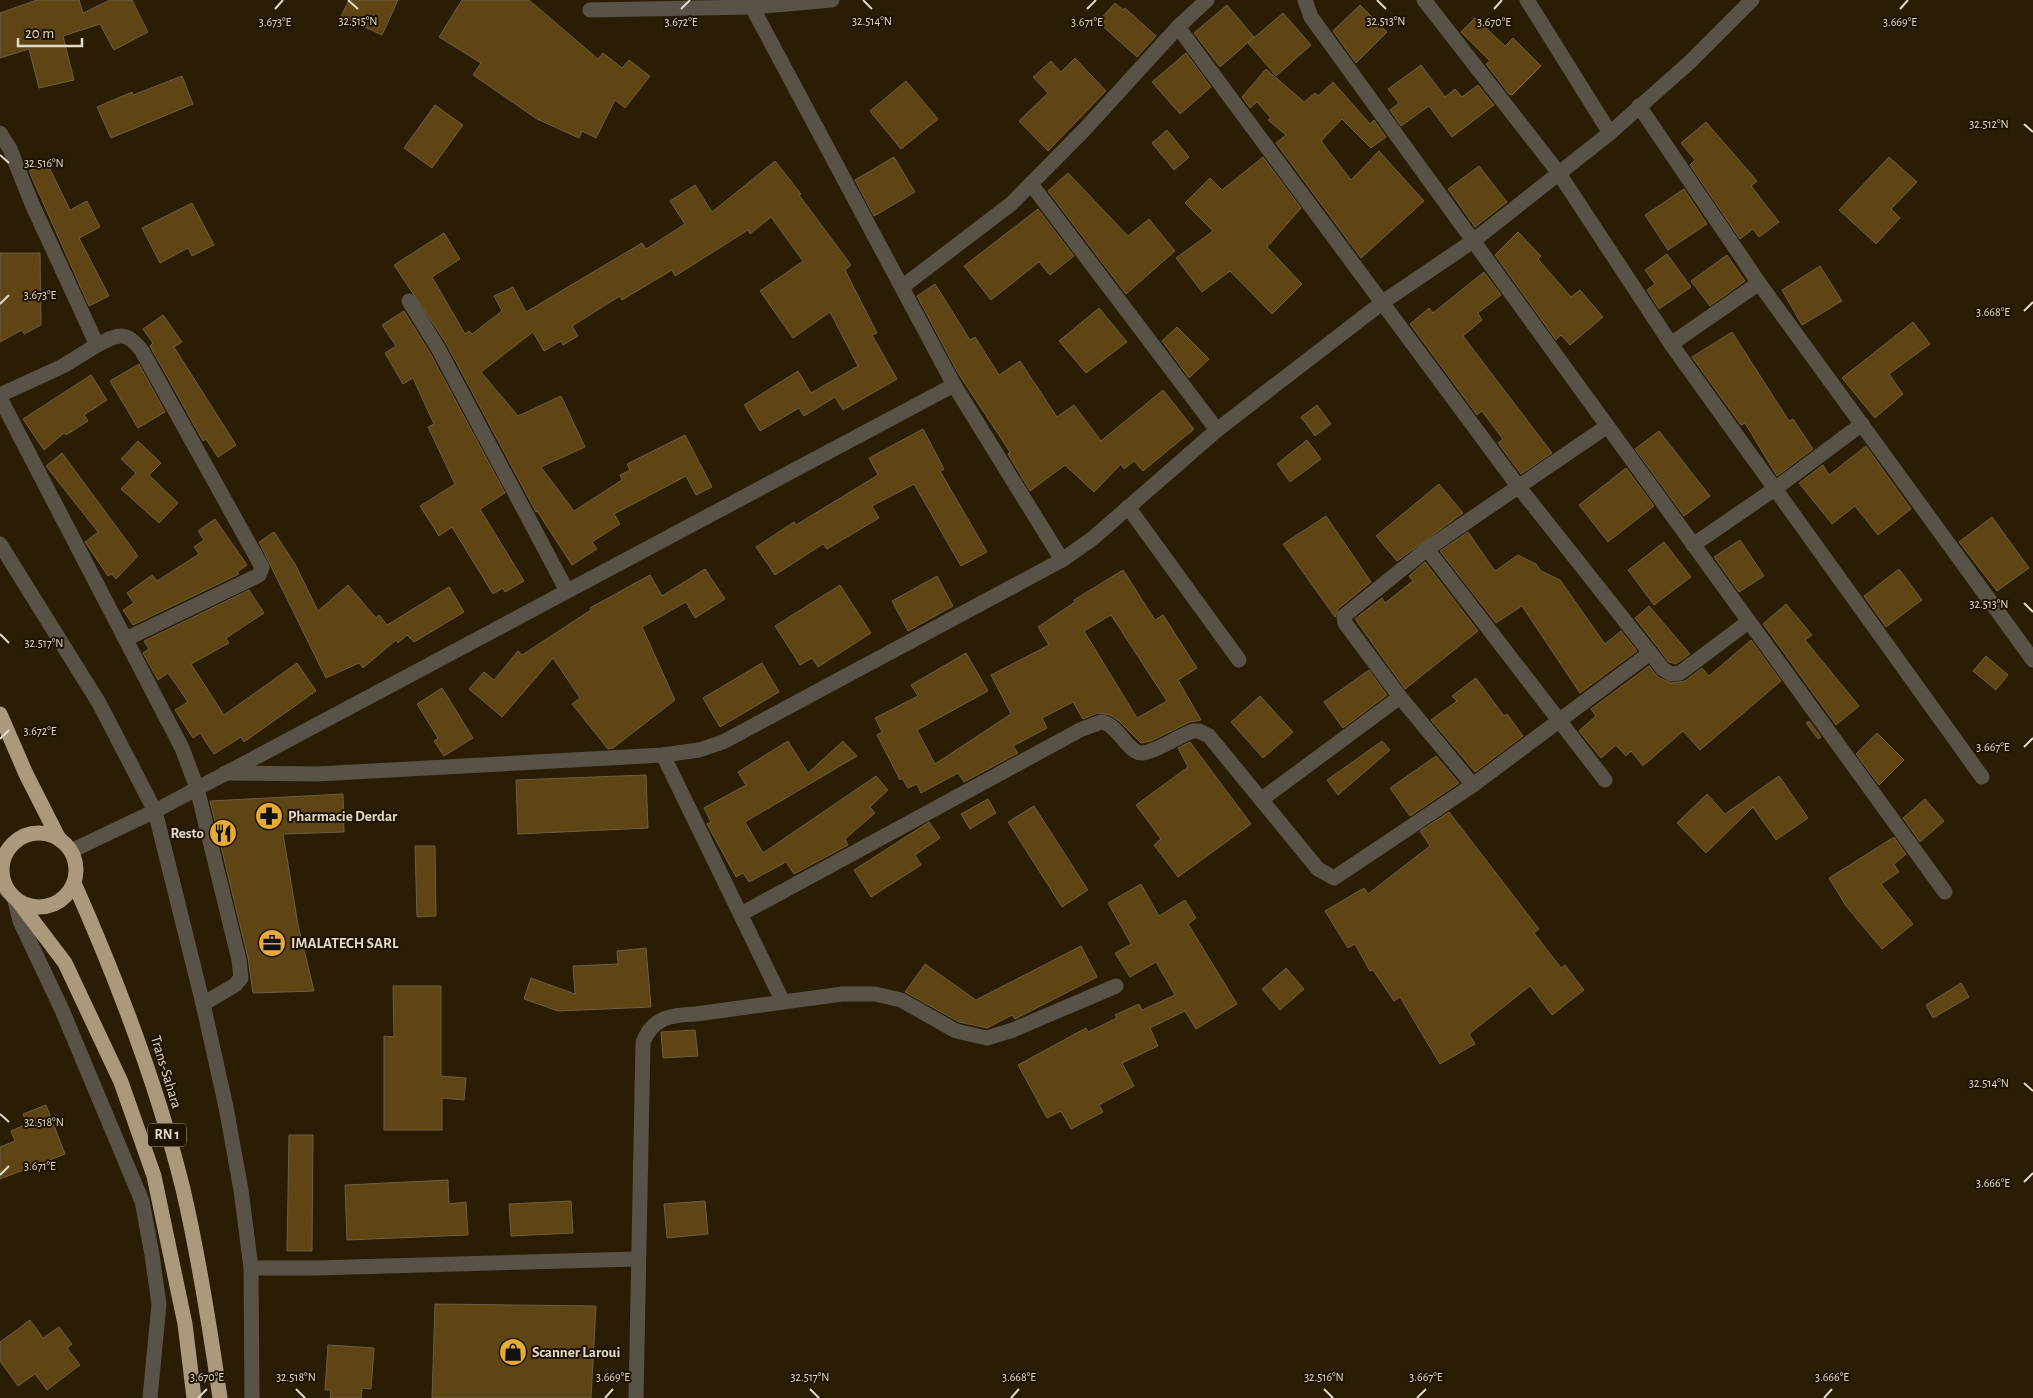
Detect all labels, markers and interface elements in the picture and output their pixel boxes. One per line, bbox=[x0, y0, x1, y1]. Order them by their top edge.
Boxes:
scale bar bbox=[18, 15, 81, 47]
text: 32.515°N bbox=[338, 15, 378, 27]
text: 32.514°N bbox=[852, 15, 892, 27]
text: 32.513°N bbox=[1367, 15, 1405, 27]
text: 3.673°E bbox=[259, 16, 291, 28]
text: 3.672°E bbox=[664, 16, 698, 28]
text: 3.671°E bbox=[1071, 16, 1103, 28]
text: 3.670°E bbox=[1477, 16, 1511, 28]
text: 3.669°E bbox=[1883, 16, 1917, 28]
text: 20 m bbox=[25, 26, 54, 41]
text: 32.512°N bbox=[1969, 118, 2009, 130]
text: 32.516°N bbox=[24, 157, 64, 169]
text: 3.673°E bbox=[24, 289, 56, 301]
text: 3.668°E bbox=[1976, 306, 2010, 318]
text: 32.513°N bbox=[1970, 598, 2008, 610]
text: 32.517°N bbox=[24, 637, 64, 649]
text: 3.672°E bbox=[23, 725, 57, 737]
text: 3.667°E bbox=[1976, 741, 2010, 753]
pharmacy icon: Pharmacie Derdar bbox=[254, 801, 284, 831]
place label: Pharmacie Derdar bbox=[288, 809, 398, 824]
restaurant icon: Resto bbox=[208, 818, 238, 848]
place label: Resto bbox=[170, 826, 204, 841]
office icon: IMALATECH SARL bbox=[257, 928, 287, 958]
place label: IMALATECH SARL bbox=[291, 936, 399, 951]
street label: Trans-Sahara bbox=[148, 1034, 184, 1110]
text: 32.514°N bbox=[1969, 1077, 2009, 1089]
text: 32.518°N bbox=[24, 1116, 64, 1128]
road number: RN 1 bbox=[148, 1124, 186, 1146]
text: 3.671°E bbox=[24, 1160, 56, 1172]
text: 3.666°E bbox=[1976, 1177, 2010, 1189]
shop icon: Scanner Laroui bbox=[498, 1337, 528, 1367]
place label: Scanner Laroui bbox=[532, 1345, 620, 1360]
text: 3.670°E bbox=[190, 1371, 224, 1383]
text: 32.518°N bbox=[276, 1371, 316, 1383]
text: 3.669°E bbox=[596, 1371, 630, 1383]
text: 32.517°N bbox=[790, 1371, 830, 1383]
text: 3.668°E bbox=[1002, 1371, 1036, 1383]
text: 32.516°N bbox=[1304, 1371, 1344, 1383]
text: 3.667°E bbox=[1409, 1371, 1443, 1383]
text: 3.666°E bbox=[1815, 1371, 1849, 1383]

